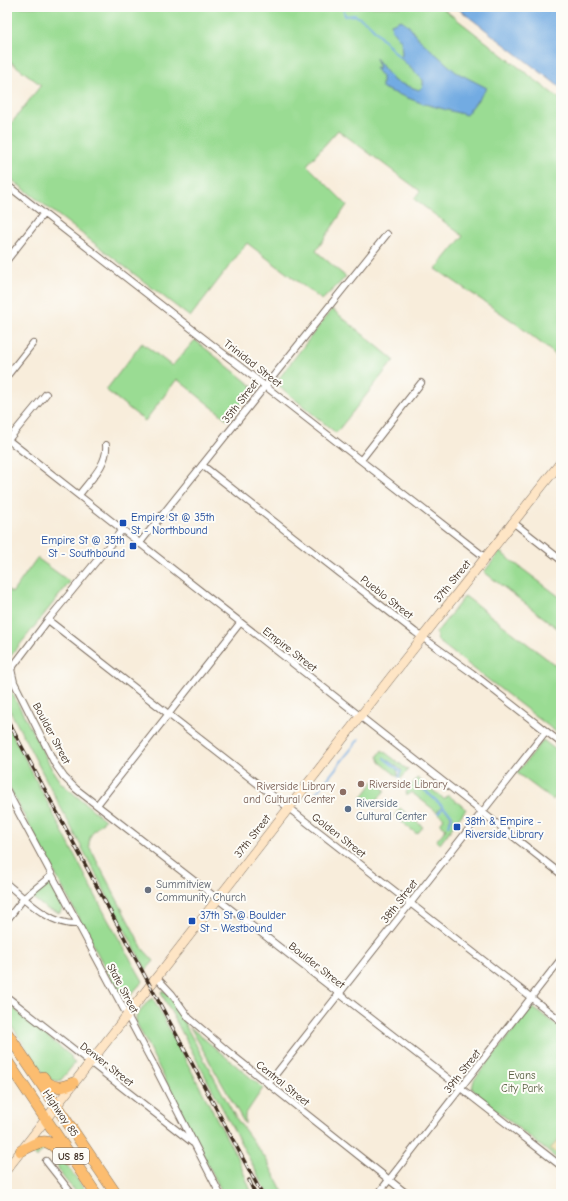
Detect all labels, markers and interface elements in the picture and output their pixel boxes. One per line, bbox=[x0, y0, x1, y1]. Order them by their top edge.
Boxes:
street label: Trinidad Street bbox=[221, 337, 285, 391]
street label: 35th Street bbox=[219, 376, 262, 426]
place label: Empire St @ 35th St - Northbound bbox=[131, 511, 215, 537]
marker: Empire St @ 35th St - Northbound bbox=[118, 518, 128, 528]
place label: Empire St @ 35th St - Southbound bbox=[41, 534, 125, 560]
marker: Empire St @ 35th St - Southbound bbox=[128, 541, 138, 551]
street label: 37th Street bbox=[431, 557, 474, 605]
street label: Pueblo Street bbox=[358, 573, 416, 622]
street label: Empire Street bbox=[260, 624, 320, 675]
street label: Boulder Street bbox=[30, 700, 74, 767]
place label: Riverside Library bbox=[369, 778, 447, 791]
marker: Riverside Library bbox=[356, 779, 366, 789]
place label: Riverside Library and Cultural Center bbox=[243, 780, 336, 806]
marker: Riverside Library and Cultural Center bbox=[338, 787, 348, 797]
place label: Riverside Cultural Center bbox=[356, 797, 427, 823]
marker: Riverside Cultural Center bbox=[343, 804, 353, 814]
street label: Golden Street bbox=[309, 810, 369, 861]
street label: 37th Street bbox=[232, 812, 274, 860]
place label: 38th & Empire - Riverside Library bbox=[465, 815, 543, 841]
marker: 38th & Empire - Riverside Library bbox=[452, 822, 462, 832]
street label: 38th Street bbox=[378, 876, 421, 926]
place label: Summitview Community Church bbox=[156, 878, 246, 904]
marker: Summitview Community Church bbox=[143, 885, 153, 895]
place label: 37th St @ Boulder St - Westbound bbox=[200, 909, 286, 935]
marker: 37th St @ Boulder St - Westbound bbox=[187, 916, 197, 926]
street label: Boulder Street bbox=[286, 939, 348, 992]
street label: State Street bbox=[104, 961, 141, 1016]
street label: Denver Street bbox=[77, 1040, 137, 1090]
street label: 39th Street bbox=[441, 1046, 484, 1096]
street label: Central Street bbox=[253, 1058, 313, 1109]
park label: Evans City Park bbox=[501, 1069, 544, 1095]
street label: Highway 85 bbox=[40, 1087, 81, 1140]
road number: US 85 bbox=[53, 1148, 89, 1164]

